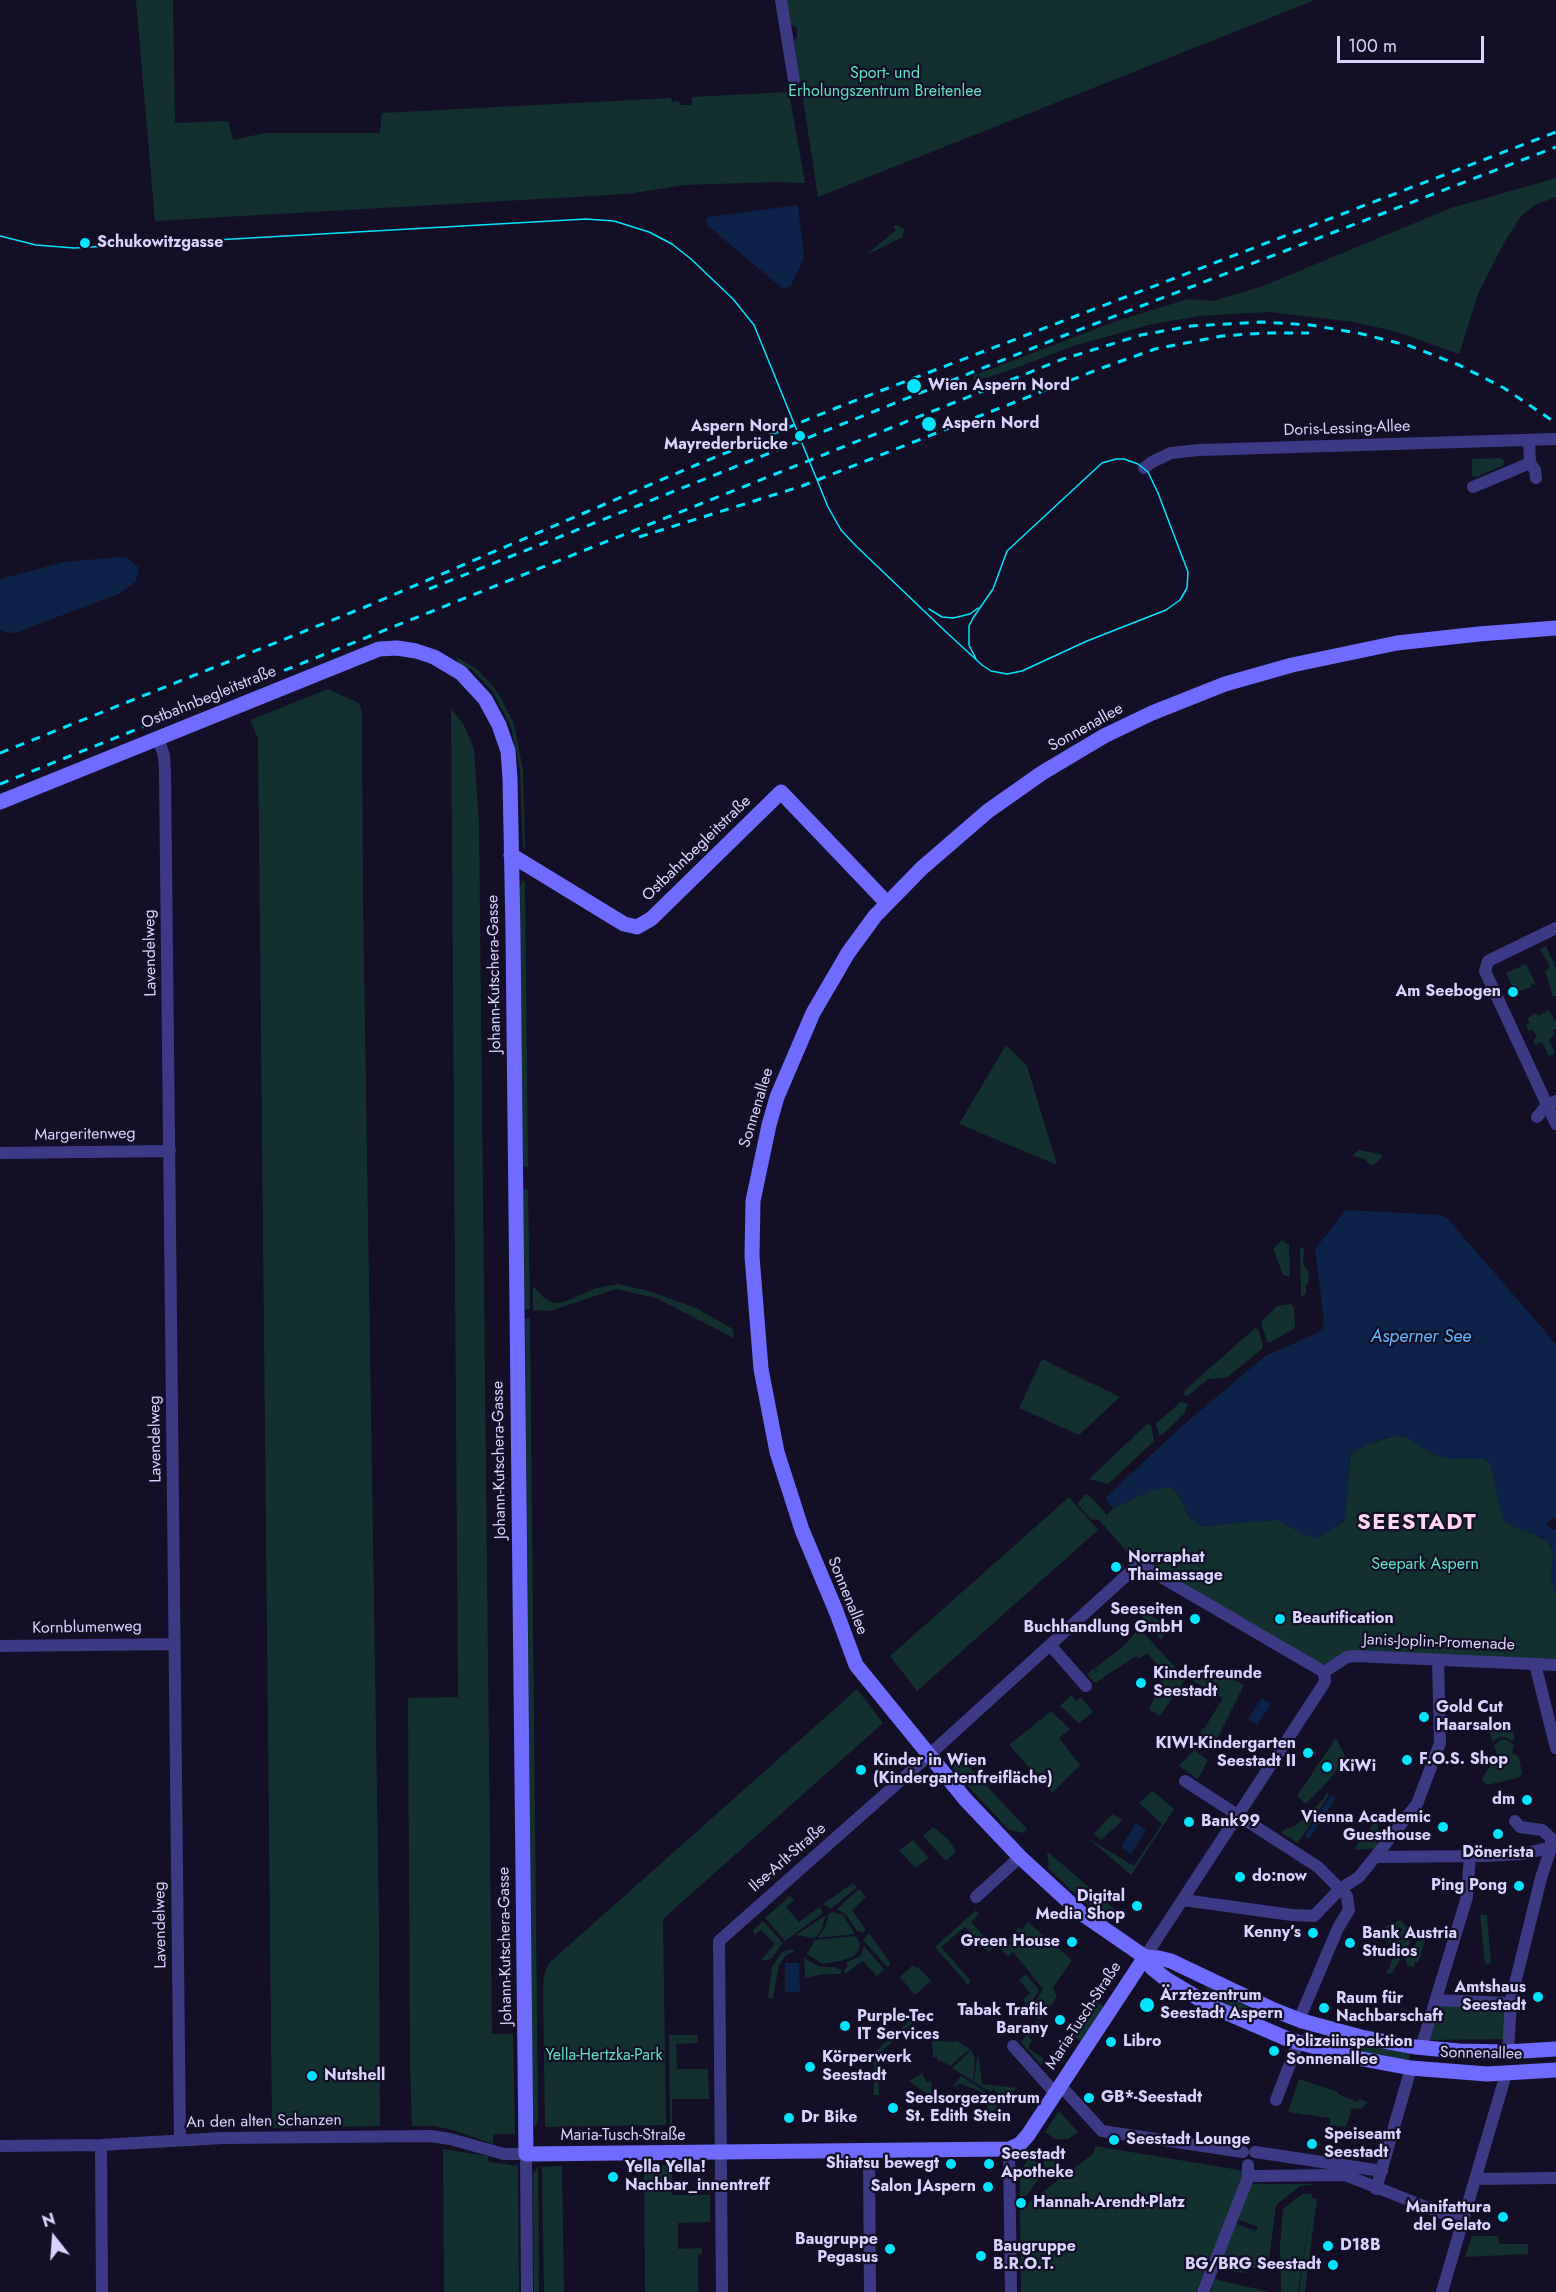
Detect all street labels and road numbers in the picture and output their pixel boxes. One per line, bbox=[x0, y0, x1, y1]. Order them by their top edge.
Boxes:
street label: Doris-Lessing-Allee bbox=[1283, 417, 1411, 441]
street label: Ostbahnbegleitstraße bbox=[139, 662, 279, 734]
street label: Sonnenallee bbox=[1045, 700, 1127, 756]
street label: Ostbahnbegleitstraße bbox=[639, 792, 755, 906]
street label: Johann-Kutschera-Gasse bbox=[484, 895, 506, 1053]
street label: Lavendelweg bbox=[141, 909, 161, 997]
street label: Sonnenallee bbox=[736, 1066, 778, 1150]
street label: Margeritenweg bbox=[34, 1125, 136, 1145]
street label: Johann-Kutschera-Gasse bbox=[489, 1381, 511, 1539]
street label: Lavendelweg bbox=[146, 1395, 166, 1483]
street label: Sonnenallee bbox=[823, 1554, 871, 1638]
street label: Kornblumenweg bbox=[32, 1617, 142, 1639]
street label: Janis-Joplin-Promenade bbox=[1363, 1631, 1515, 1655]
street label: Ilse-Arlt-Straße bbox=[746, 1819, 830, 1897]
street label: Johann-Kutschera-Gasse bbox=[495, 1867, 517, 2025]
street label: Lavendelweg bbox=[151, 1881, 171, 1969]
street label: Maria-Tusch-Straße bbox=[1042, 1958, 1126, 2074]
street label: Sonnenallee bbox=[1440, 2044, 1522, 2064]
street label: An den alten Schanzen bbox=[186, 2111, 342, 2133]
street label: Maria-Tusch-Straße bbox=[561, 2126, 685, 2146]

